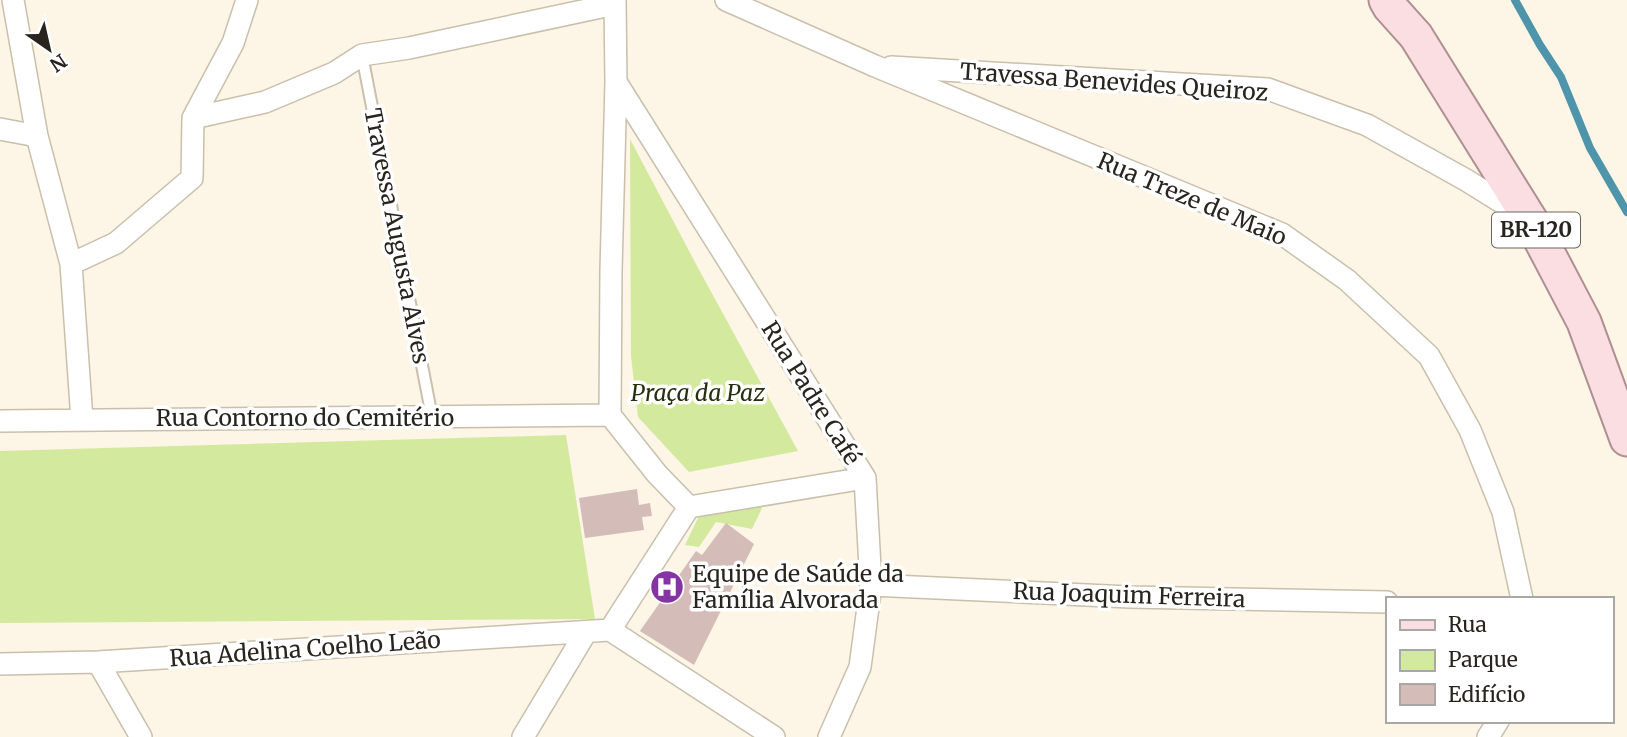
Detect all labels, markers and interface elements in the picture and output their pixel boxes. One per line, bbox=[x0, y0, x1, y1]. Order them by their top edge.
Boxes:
north arrow bbox=[14, 14, 84, 84]
text: N bbox=[46, 49, 71, 77]
street label: Travessa Benevides Queiroz bbox=[959, 56, 1269, 107]
street label: Travessa Augusta Alves bbox=[358, 106, 437, 366]
street label: Rua Treze de Maio bbox=[1093, 146, 1291, 252]
road number: BR-120 bbox=[1492, 212, 1580, 247]
street label: Rua Padre Café bbox=[756, 316, 867, 470]
park label: Praça da Paz bbox=[631, 378, 765, 407]
street label: Rua Contorno do Cemitério bbox=[156, 403, 454, 432]
place label: Equipe de Saúde da Família Alvorada bbox=[692, 559, 904, 614]
hospital icon: Equipe de Saúde da Família Alvorada bbox=[648, 568, 686, 606]
street label: Rua Joaquim Ferreira bbox=[1012, 576, 1246, 613]
legend bbox=[1386, 597, 1613, 723]
text: Rua bbox=[1448, 611, 1487, 638]
street label: Rua Adelina Coelho Leão bbox=[168, 625, 442, 672]
text: Parque bbox=[1448, 646, 1518, 673]
text: Edifício bbox=[1448, 681, 1525, 708]

